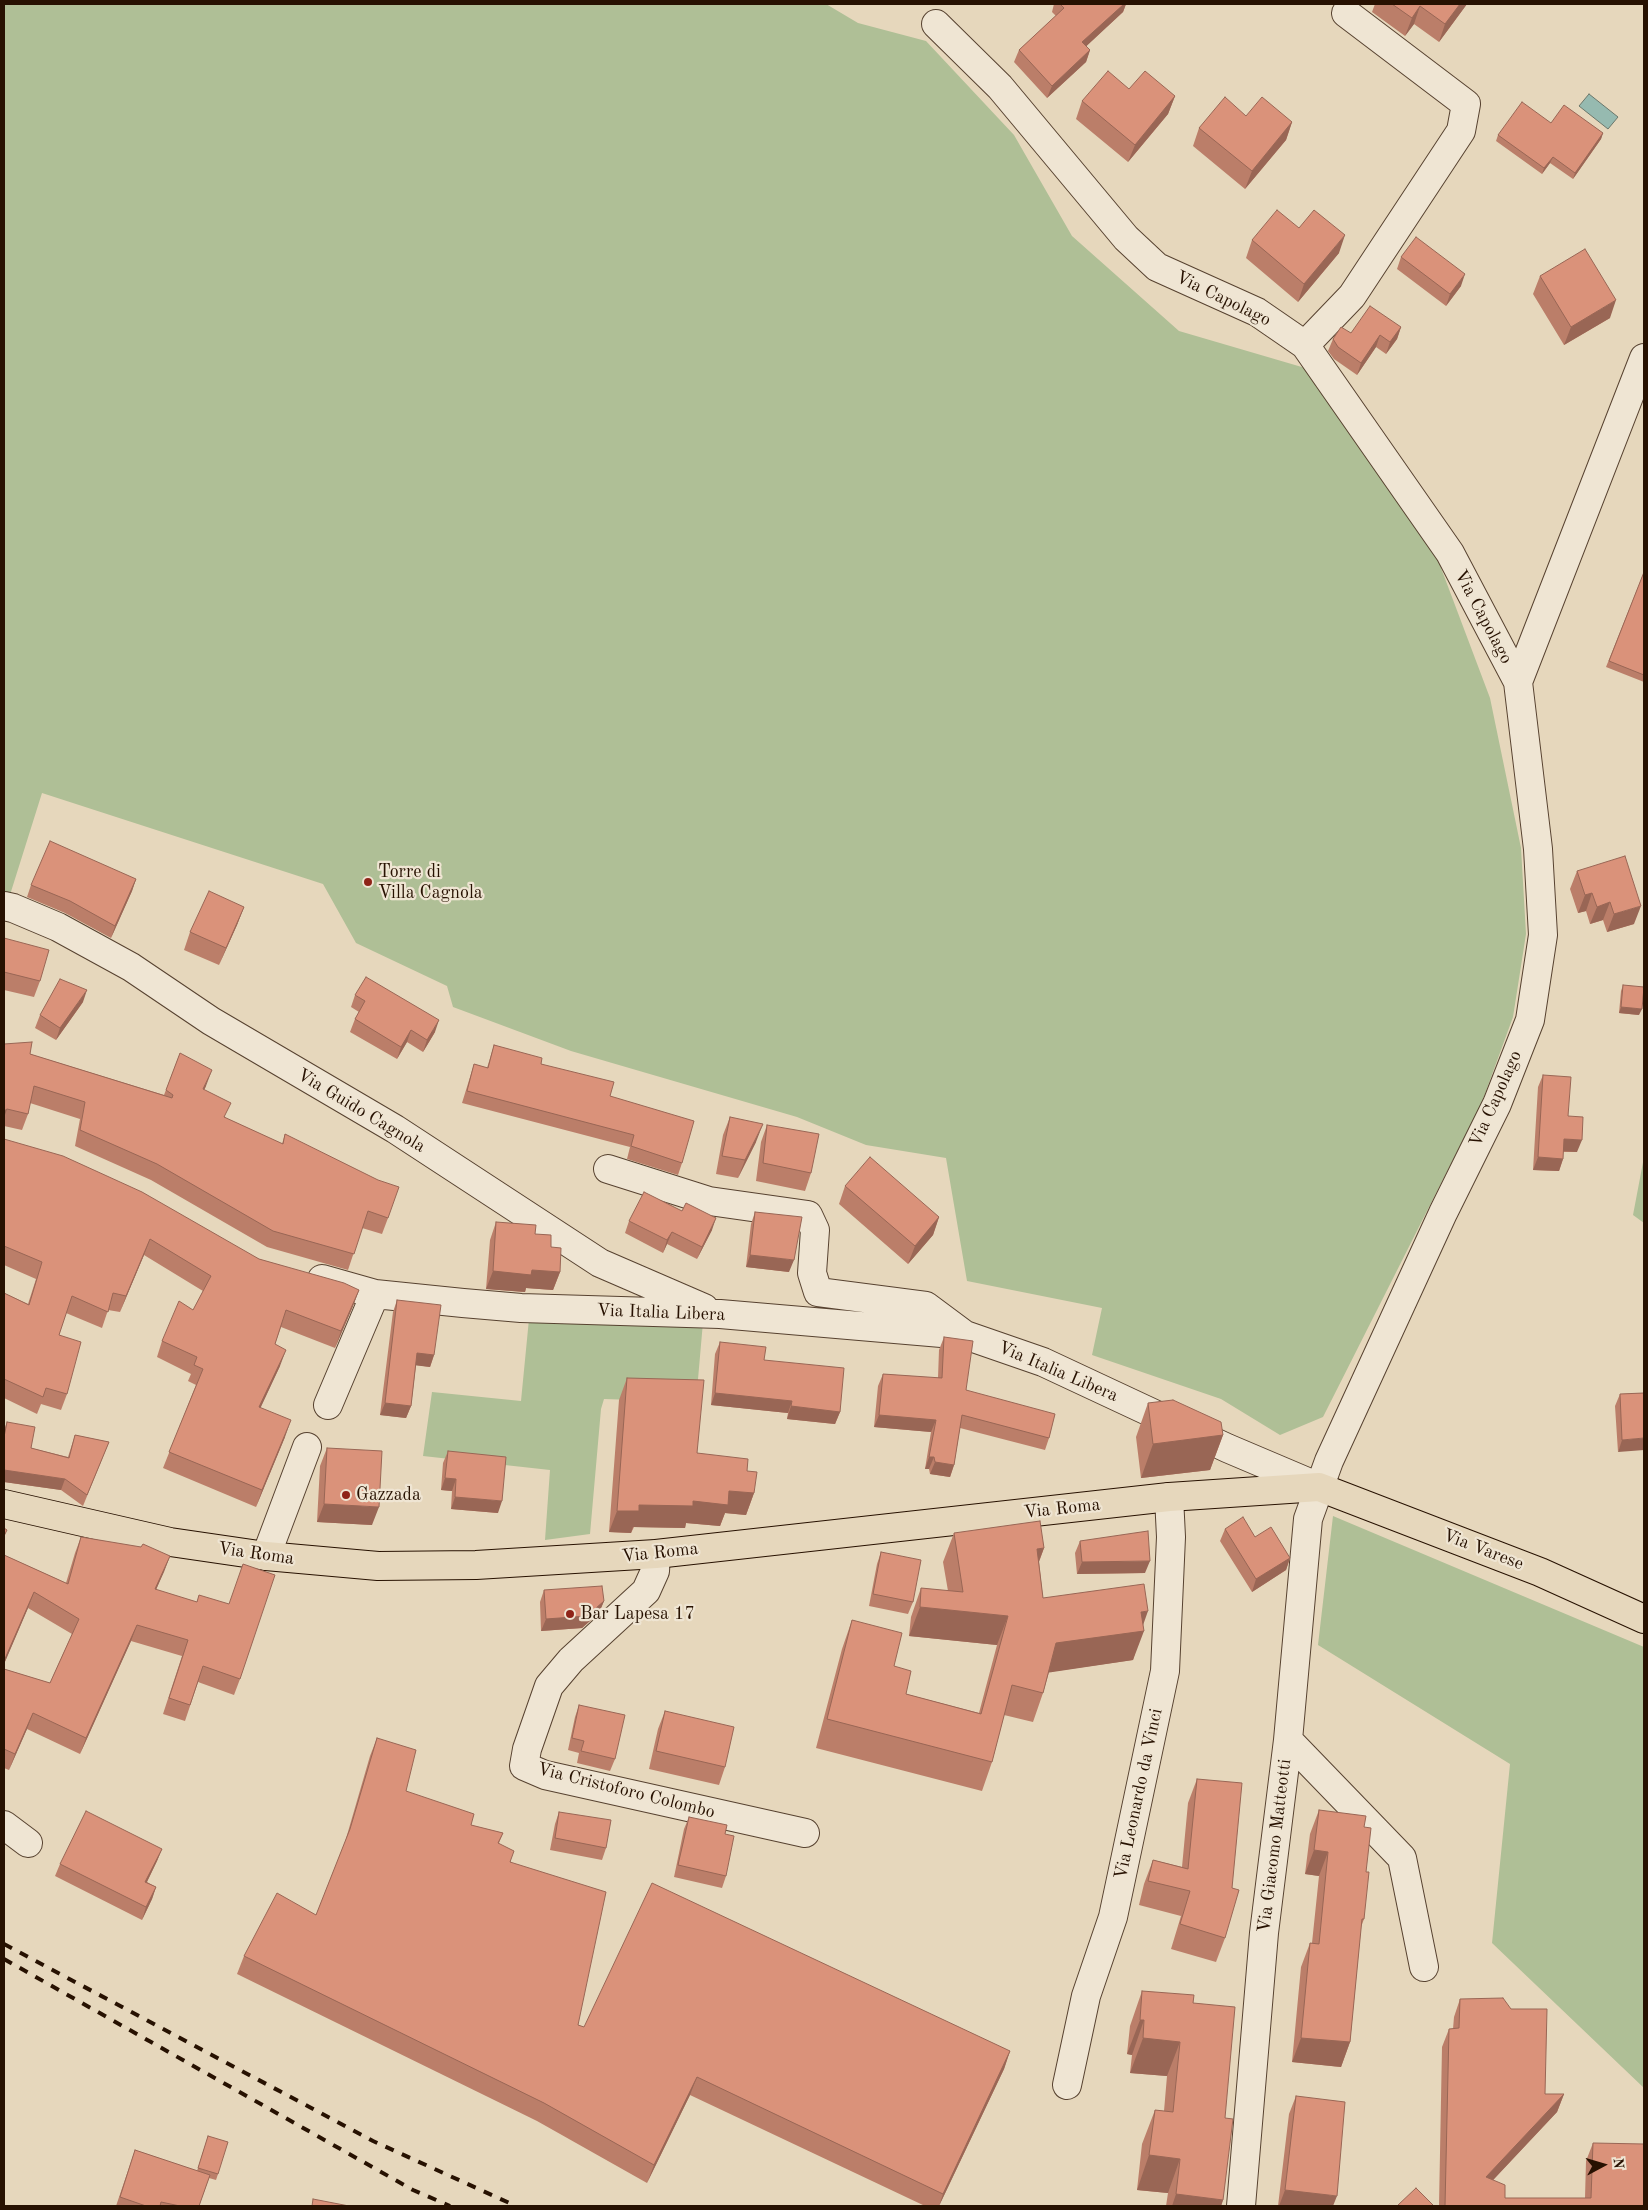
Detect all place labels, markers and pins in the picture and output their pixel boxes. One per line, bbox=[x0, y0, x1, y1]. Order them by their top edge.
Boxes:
place label: Torre di Villa Cagnola bbox=[378, 861, 483, 904]
marker: Torre di Villa Cagnola bbox=[362, 876, 374, 888]
place label: Gazzada bbox=[356, 1484, 421, 1506]
marker: Gazzada bbox=[340, 1489, 352, 1501]
place label: Bar Lapesa 17 bbox=[580, 1603, 695, 1625]
marker: Bar Lapesa 17 bbox=[564, 1608, 576, 1620]

